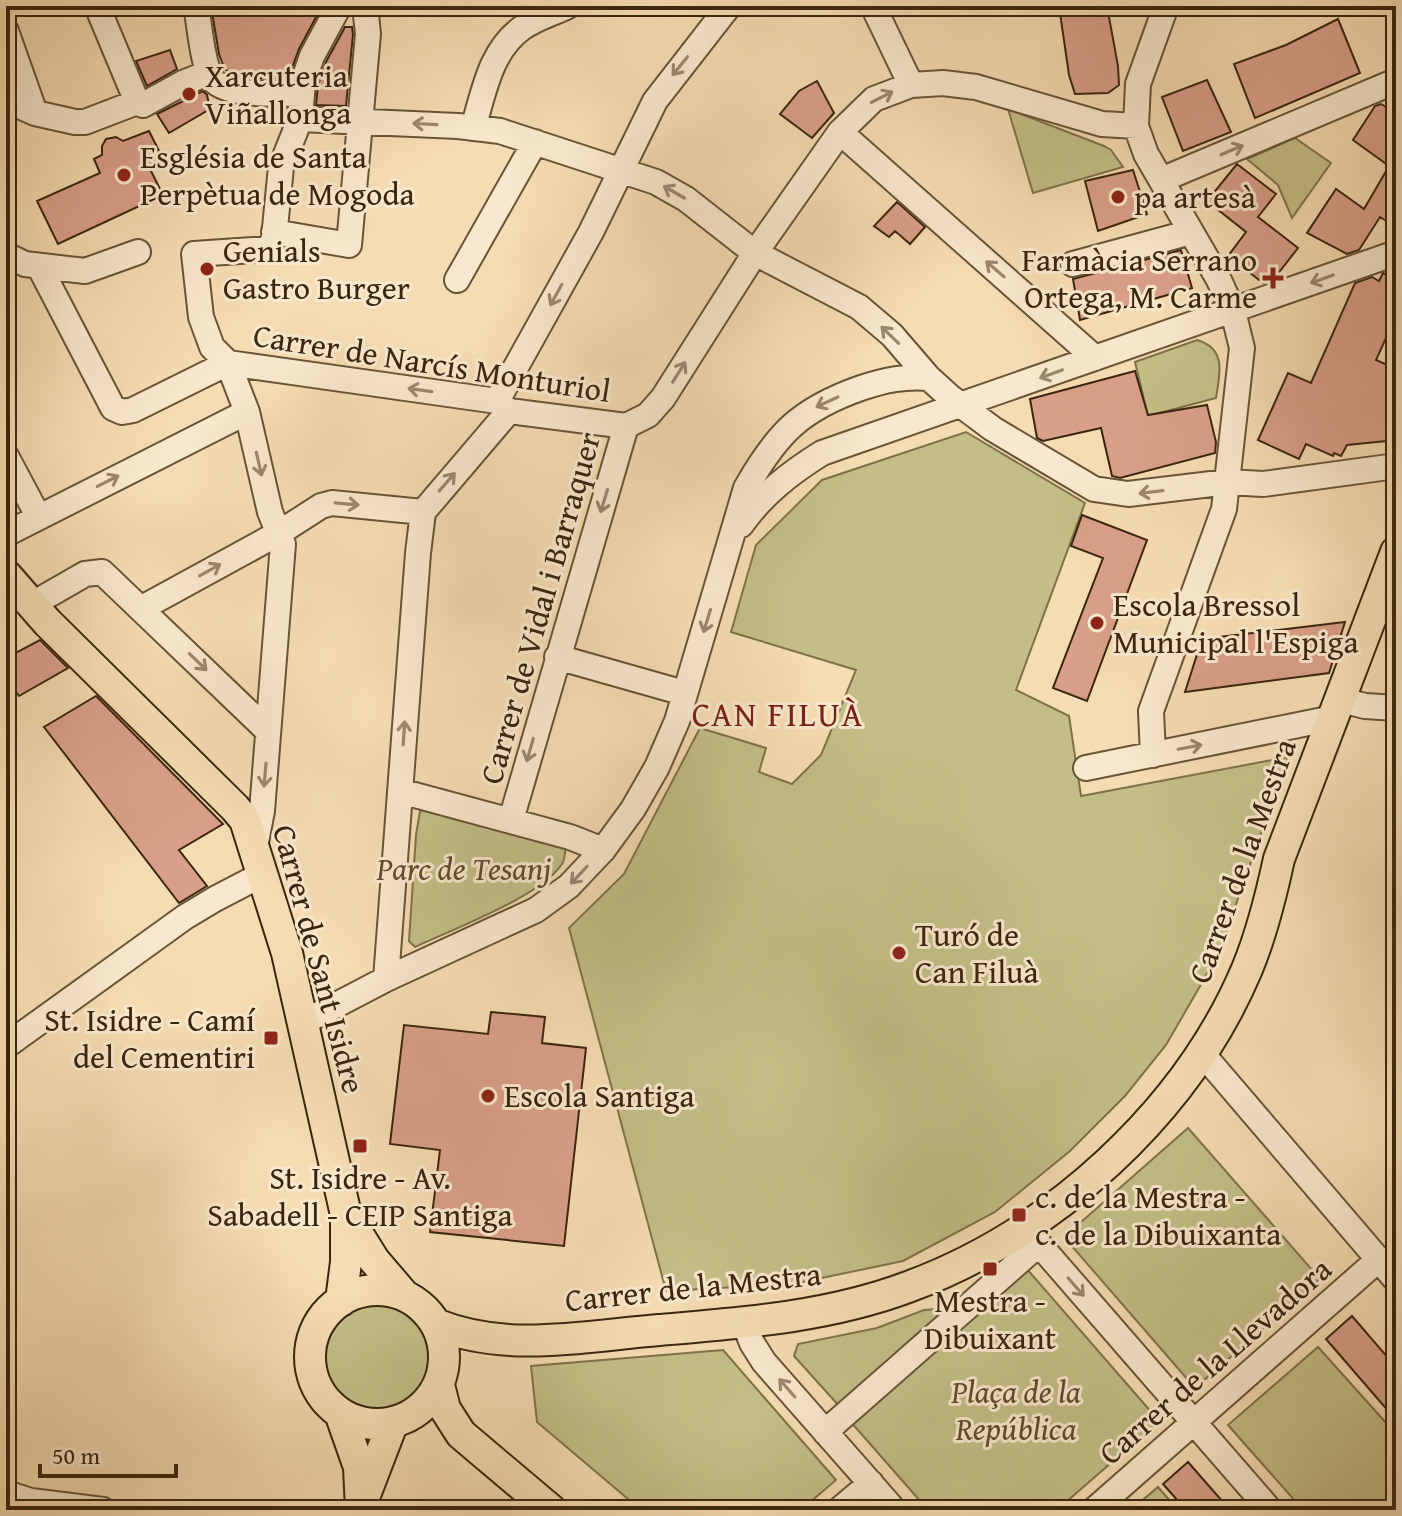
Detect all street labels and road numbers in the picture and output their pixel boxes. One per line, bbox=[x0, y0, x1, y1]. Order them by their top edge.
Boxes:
street label: Carrer de Narcís Monturiol bbox=[250, 311, 614, 414]
street label: Carrer de Vidal i Barraquer bbox=[467, 427, 612, 789]
street label: Carrer de la Mestra bbox=[1175, 732, 1308, 990]
street label: Carrer de Sant Isidre bbox=[261, 819, 378, 1098]
street label: Carrer de la Llevadora bbox=[1088, 1246, 1342, 1475]
street label: Carrer de la Mestra bbox=[563, 1250, 823, 1323]

